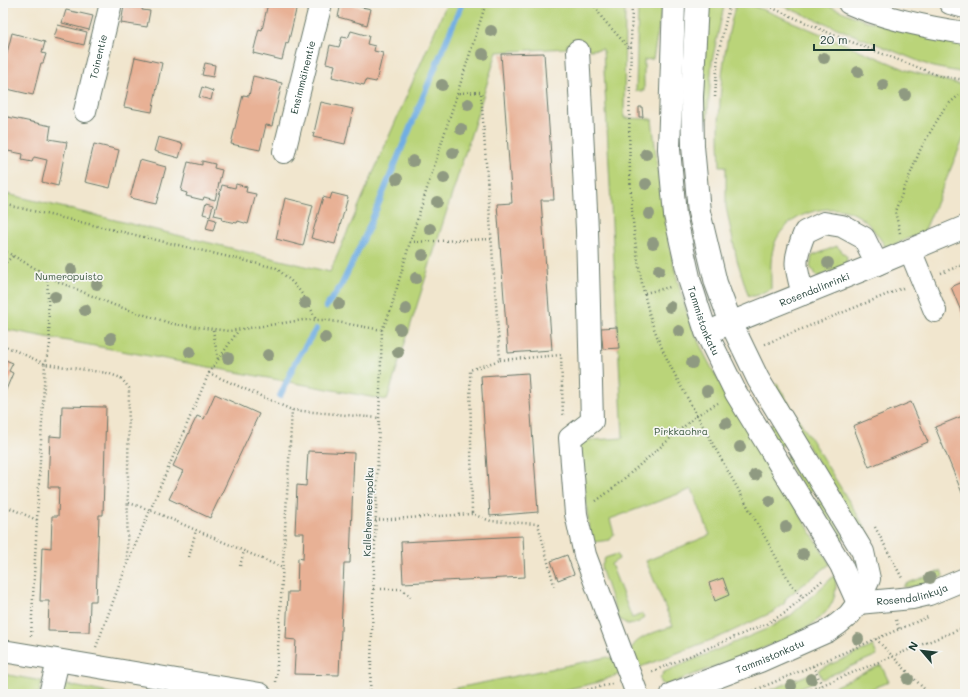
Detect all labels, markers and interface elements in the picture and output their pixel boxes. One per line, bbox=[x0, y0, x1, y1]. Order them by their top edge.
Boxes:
scale bar bbox=[814, 26, 874, 52]
text: 20 m bbox=[820, 31, 848, 47]
street label: Toinentie bbox=[86, 33, 110, 80]
street label: Ensimmäinentie bbox=[287, 39, 318, 116]
park label: Numeropuisto bbox=[35, 269, 103, 283]
street label: Rosendalinrinki bbox=[777, 269, 852, 310]
street label: Tammistonkatu bbox=[685, 284, 723, 358]
park label: Pirkkaohra bbox=[654, 424, 708, 438]
street label: Kalleherneenpolku bbox=[359, 467, 377, 557]
street label: Rosendalinkuja bbox=[876, 580, 950, 608]
north arrow bbox=[902, 631, 942, 671]
street label: Tammistonkatu bbox=[734, 635, 806, 677]
text: N bbox=[904, 639, 921, 653]

